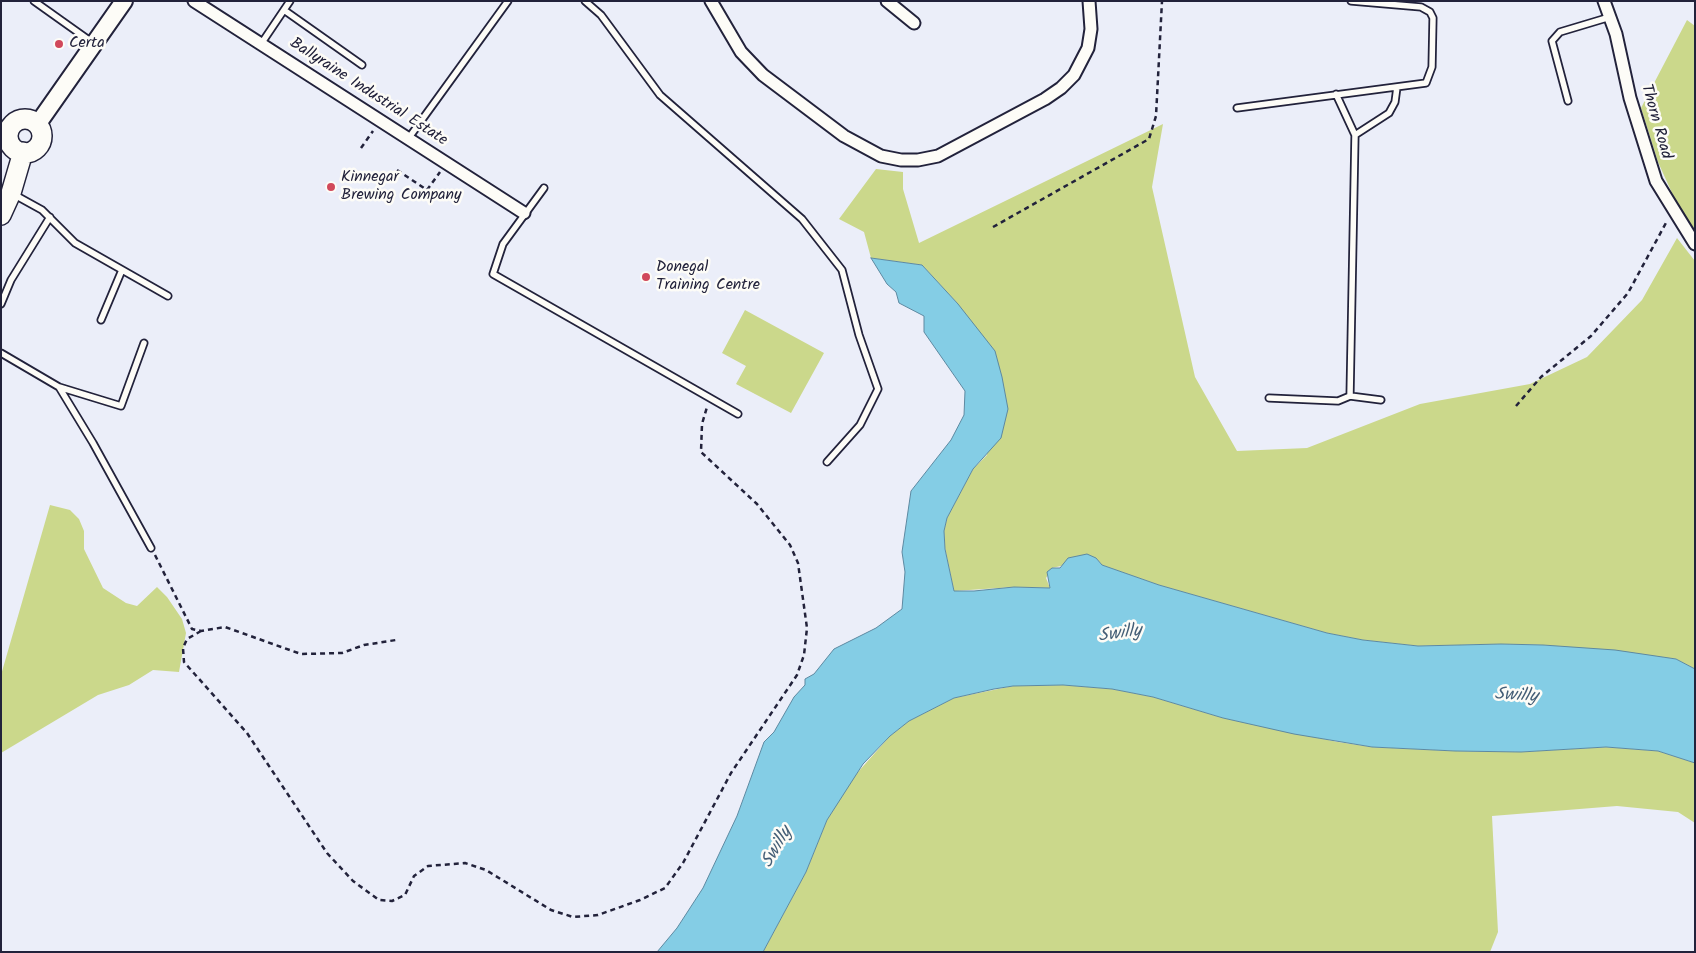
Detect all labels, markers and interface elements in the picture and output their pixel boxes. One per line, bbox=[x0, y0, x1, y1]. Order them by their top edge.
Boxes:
place label: Certa bbox=[69, 34, 105, 54]
street label: Ballyraine Industrial Estate bbox=[286, 35, 450, 151]
marker: Certa bbox=[53, 38, 65, 50]
street label: Thorn Road bbox=[1635, 82, 1675, 162]
place label: Kinnegar Brewing Company bbox=[341, 168, 462, 206]
marker: Kinnegar Brewing Company bbox=[325, 181, 337, 193]
place label: Donegal Training Centre bbox=[656, 258, 760, 296]
marker: Donegal Training Centre bbox=[640, 271, 652, 283]
water label: Swilly bbox=[1097, 621, 1143, 649]
water label: Swilly bbox=[1494, 685, 1538, 709]
water label: Swilly bbox=[758, 824, 798, 872]

